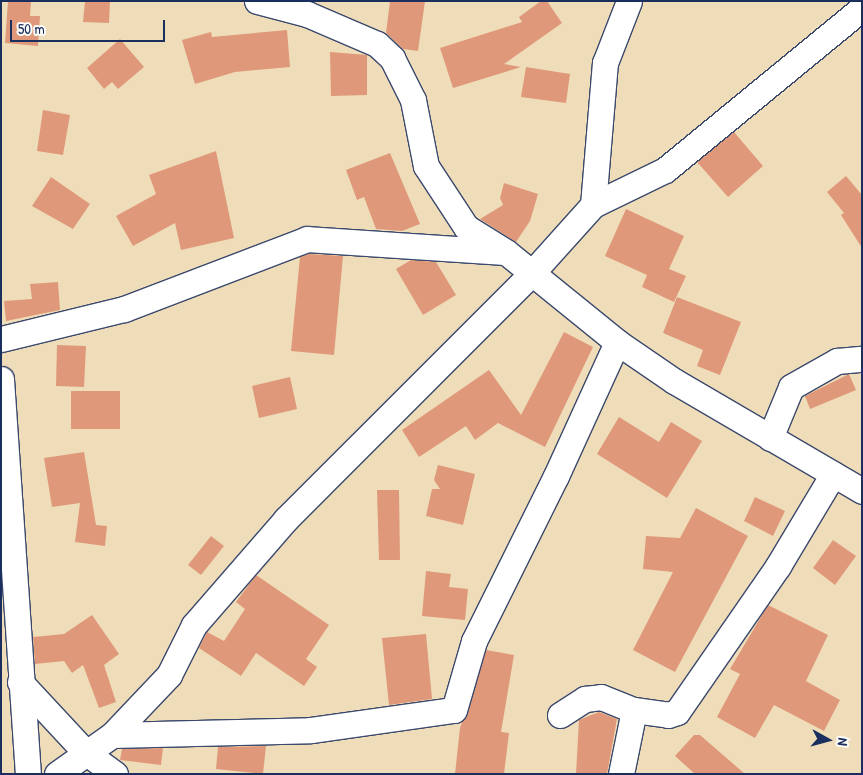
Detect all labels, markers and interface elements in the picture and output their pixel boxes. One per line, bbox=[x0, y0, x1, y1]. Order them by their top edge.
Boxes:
scale bar bbox=[12, 10, 168, 42]
text: 50 m bbox=[18, 18, 45, 39]
north arrow bbox=[803, 715, 853, 765]
text: N bbox=[834, 737, 853, 747]

